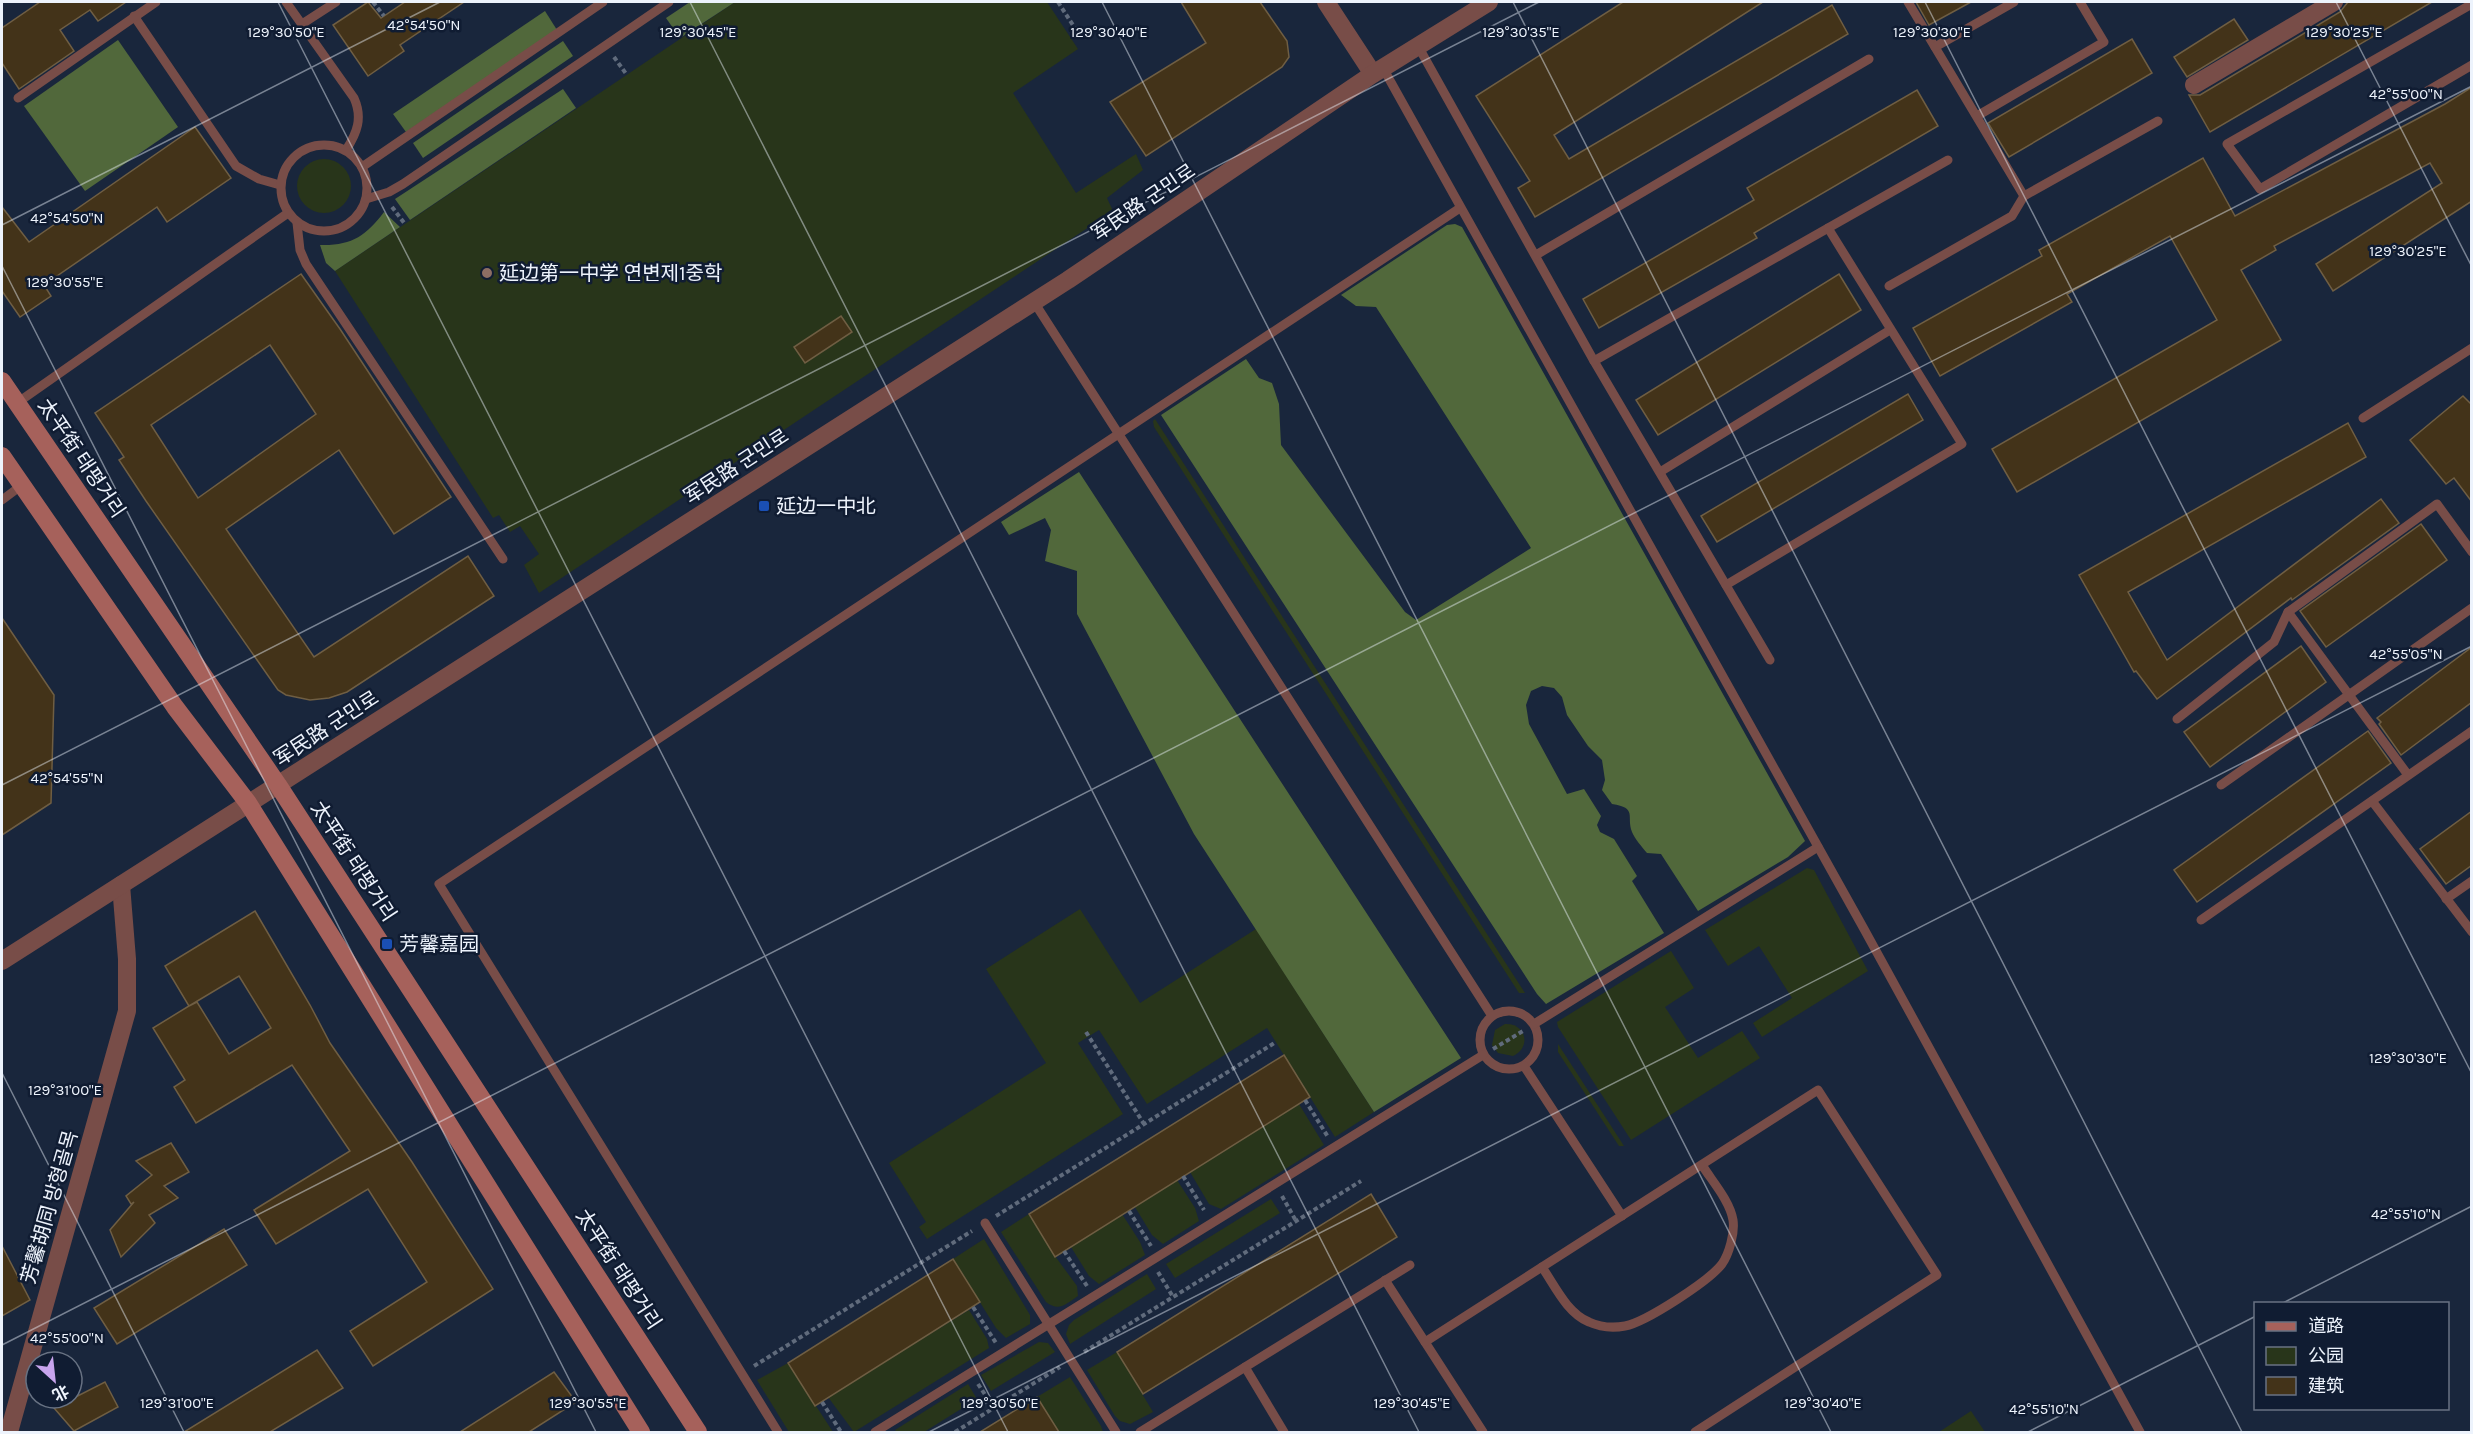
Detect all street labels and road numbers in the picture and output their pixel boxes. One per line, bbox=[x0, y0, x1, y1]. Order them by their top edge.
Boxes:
street label: 军民路 군민로 bbox=[1087, 159, 1199, 245]
street label: 太平街 태평거리 bbox=[33, 394, 130, 522]
street label: 军民路 군민로 bbox=[680, 424, 793, 509]
street label: 军民路 군민로 bbox=[270, 686, 383, 771]
street label: 太平街 태평거리 bbox=[306, 797, 401, 926]
street label: 芳馨胡同 방형골목 bbox=[17, 1128, 82, 1286]
street label: 太平街 태평거리 bbox=[571, 1205, 666, 1334]

